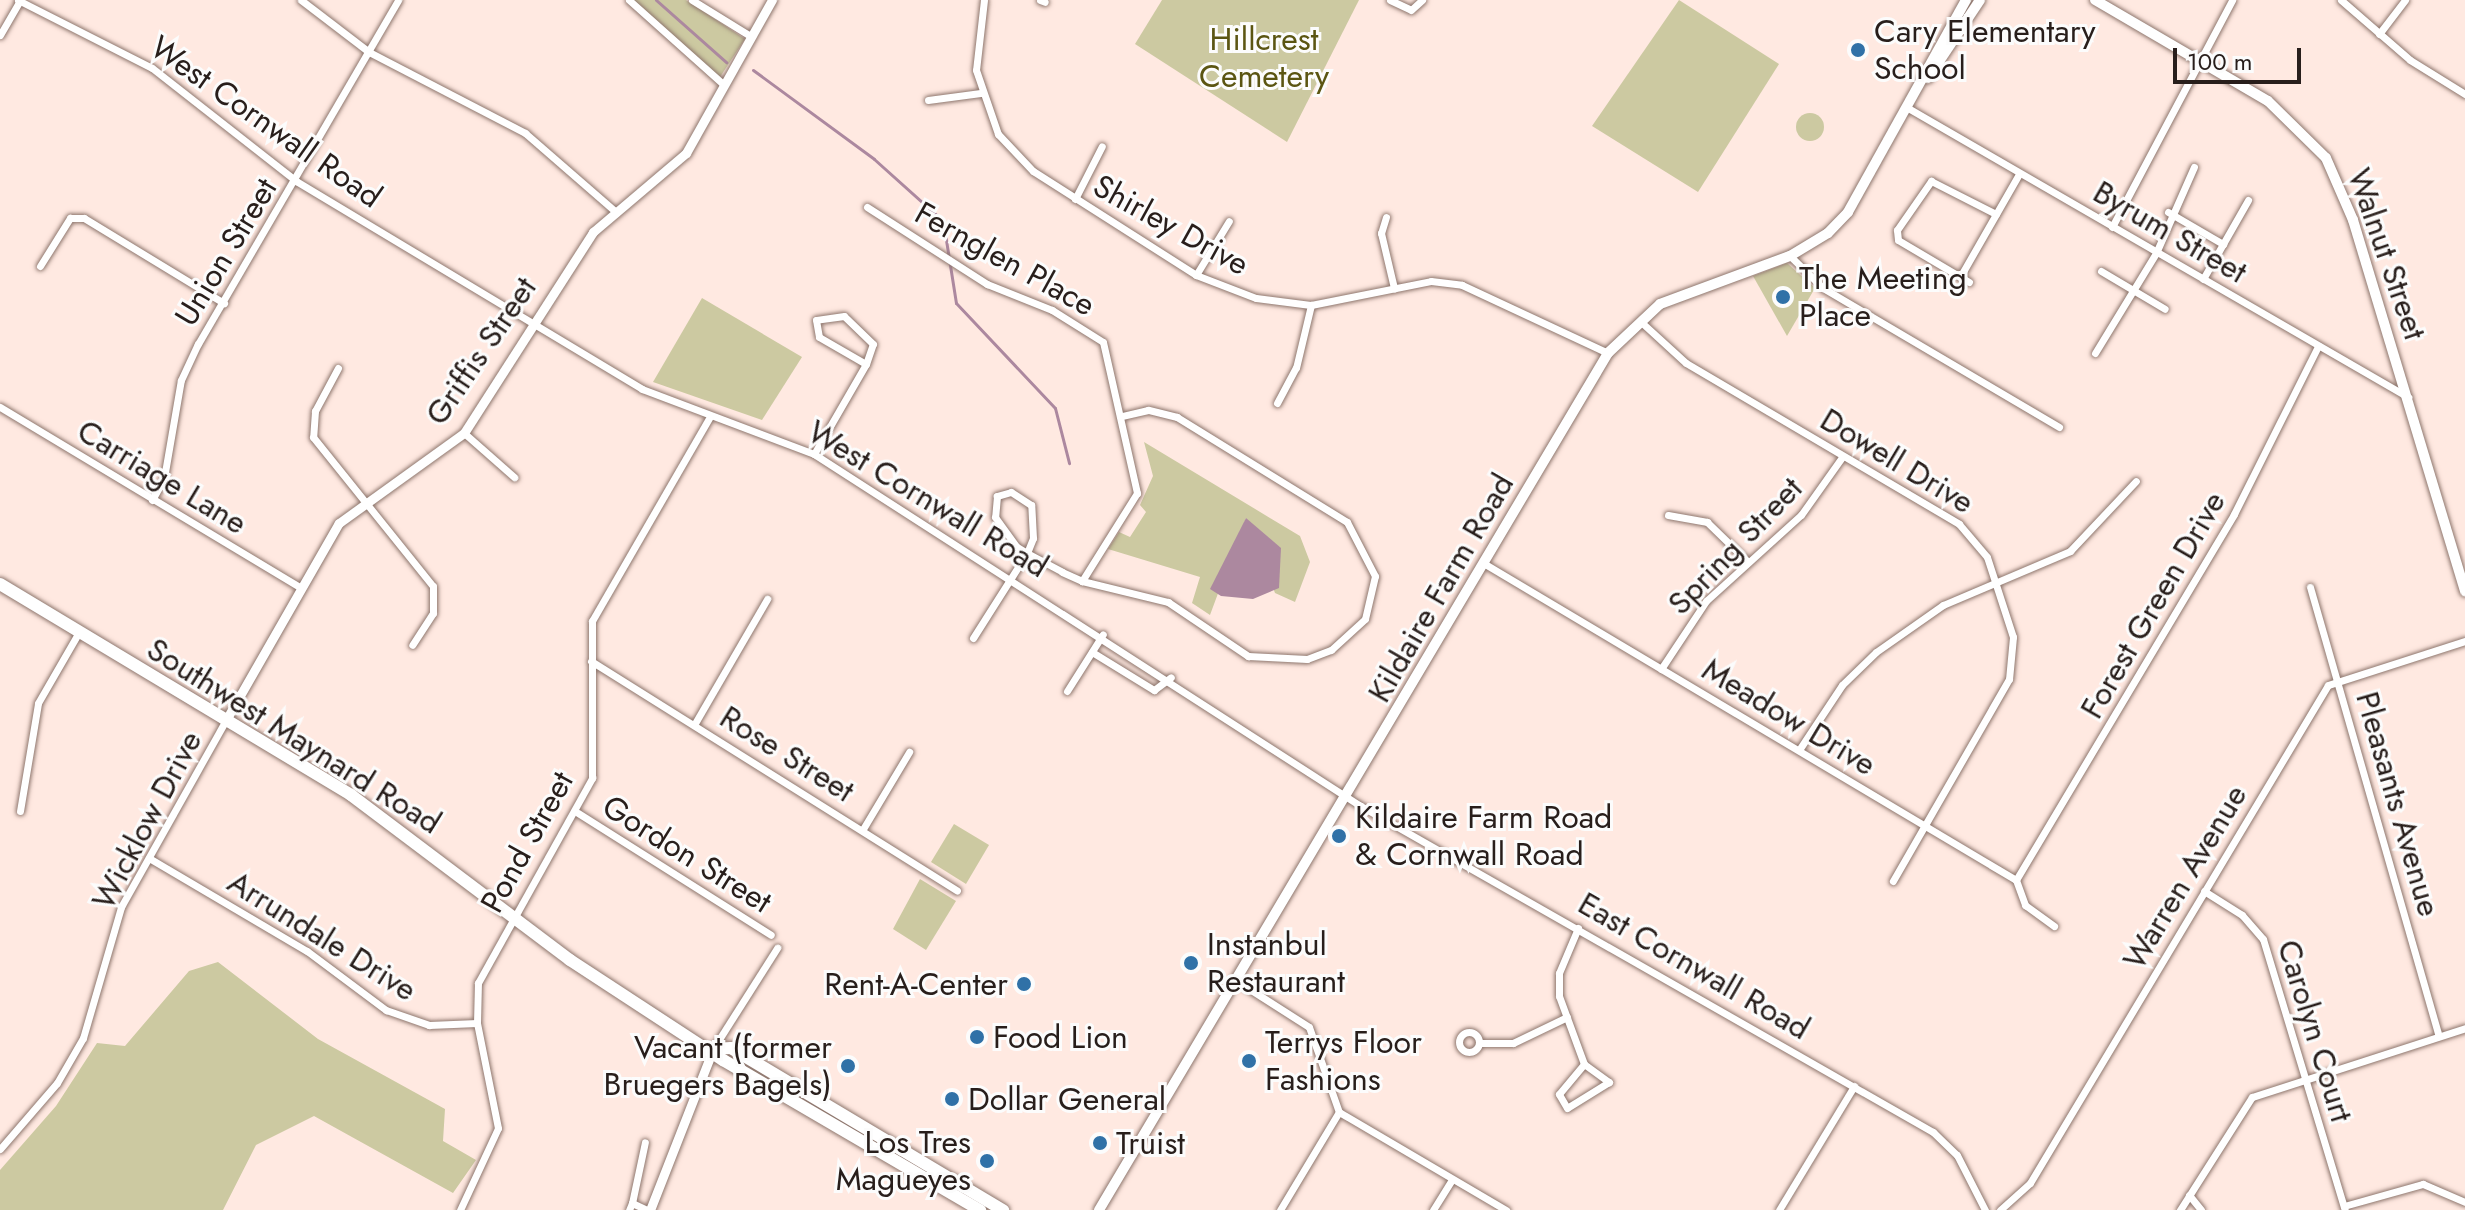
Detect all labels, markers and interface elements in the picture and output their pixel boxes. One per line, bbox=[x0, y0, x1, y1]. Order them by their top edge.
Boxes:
place label: Cary Elementary School bbox=[1874, 13, 2096, 88]
park label: Hillcrest Cemetery bbox=[1199, 21, 1329, 96]
street label: West Cornwall Road bbox=[143, 28, 389, 216]
scale bar bbox=[2177, 32, 2305, 82]
marker: Cary Elementary School bbox=[1849, 41, 1867, 59]
text: 100 m bbox=[2187, 44, 2253, 79]
street label: Walnut Street bbox=[2340, 163, 2434, 345]
street label: Shirley Drive bbox=[1087, 167, 1255, 283]
street label: Union Street bbox=[167, 171, 285, 333]
street label: Byrum Street bbox=[2087, 173, 2253, 291]
street label: Fernglen Place bbox=[908, 194, 1102, 324]
place label: The Meeting Place bbox=[1799, 260, 1967, 335]
street label: Griffis Street bbox=[418, 270, 544, 432]
marker: The Meeting Place bbox=[1774, 288, 1792, 306]
street label: Dowell Drive bbox=[1813, 400, 1981, 522]
street label: Carriage Lane bbox=[71, 412, 253, 542]
street label: West Cornwall Road bbox=[801, 412, 1055, 586]
street label: Kildaire Farm Road bbox=[1360, 467, 1522, 709]
street label: Spring Street bbox=[1660, 469, 1810, 623]
street label: Forest Green Drive bbox=[2073, 485, 2233, 725]
street label: Southwest Maynard Road bbox=[140, 630, 448, 842]
street label: Meadow Drive bbox=[1695, 650, 1883, 784]
street label: Pleasants Avenue bbox=[2348, 687, 2448, 921]
street label: Rose Street bbox=[713, 698, 861, 810]
street label: Wicklow Drive bbox=[84, 724, 210, 916]
street label: Pond Street bbox=[473, 765, 581, 919]
street label: Warren Avenue bbox=[2115, 778, 2255, 976]
street label: Gordon Street bbox=[596, 787, 778, 921]
place label: Kildaire Farm Road & Cornwall Road bbox=[1355, 799, 1612, 874]
marker: Kildaire Farm Road & Cornwall Road bbox=[1330, 827, 1348, 845]
street label: Arrundale Drive bbox=[221, 863, 423, 1009]
street label: East Cornwall Road bbox=[1572, 884, 1816, 1048]
place label: Instanbul Restaurant bbox=[1207, 926, 1345, 1001]
street label: Carolyn Court bbox=[2269, 936, 2361, 1126]
marker: Instanbul Restaurant bbox=[1182, 954, 1200, 972]
place label: Rent-A-Center bbox=[824, 965, 1008, 1003]
marker: Rent-A-Center bbox=[1015, 975, 1033, 993]
place label: Food Lion bbox=[993, 1018, 1128, 1056]
place label: Terrys Floor Fashions bbox=[1265, 1024, 1422, 1099]
marker: Food Lion bbox=[968, 1028, 986, 1046]
place label: Vacant (former Bruegers Bagels) bbox=[604, 1029, 832, 1104]
marker: Terrys Floor Fashions bbox=[1240, 1052, 1258, 1070]
marker: Vacant (former Bruegers Bagels) bbox=[839, 1057, 857, 1075]
place label: Dollar General bbox=[968, 1080, 1166, 1118]
marker: Dollar General bbox=[943, 1090, 961, 1108]
place label: Los Tres Magueyes bbox=[836, 1124, 971, 1199]
place label: Truist bbox=[1116, 1124, 1185, 1162]
marker: Truist bbox=[1091, 1134, 1109, 1152]
marker: Los Tres Magueyes bbox=[978, 1152, 996, 1170]

